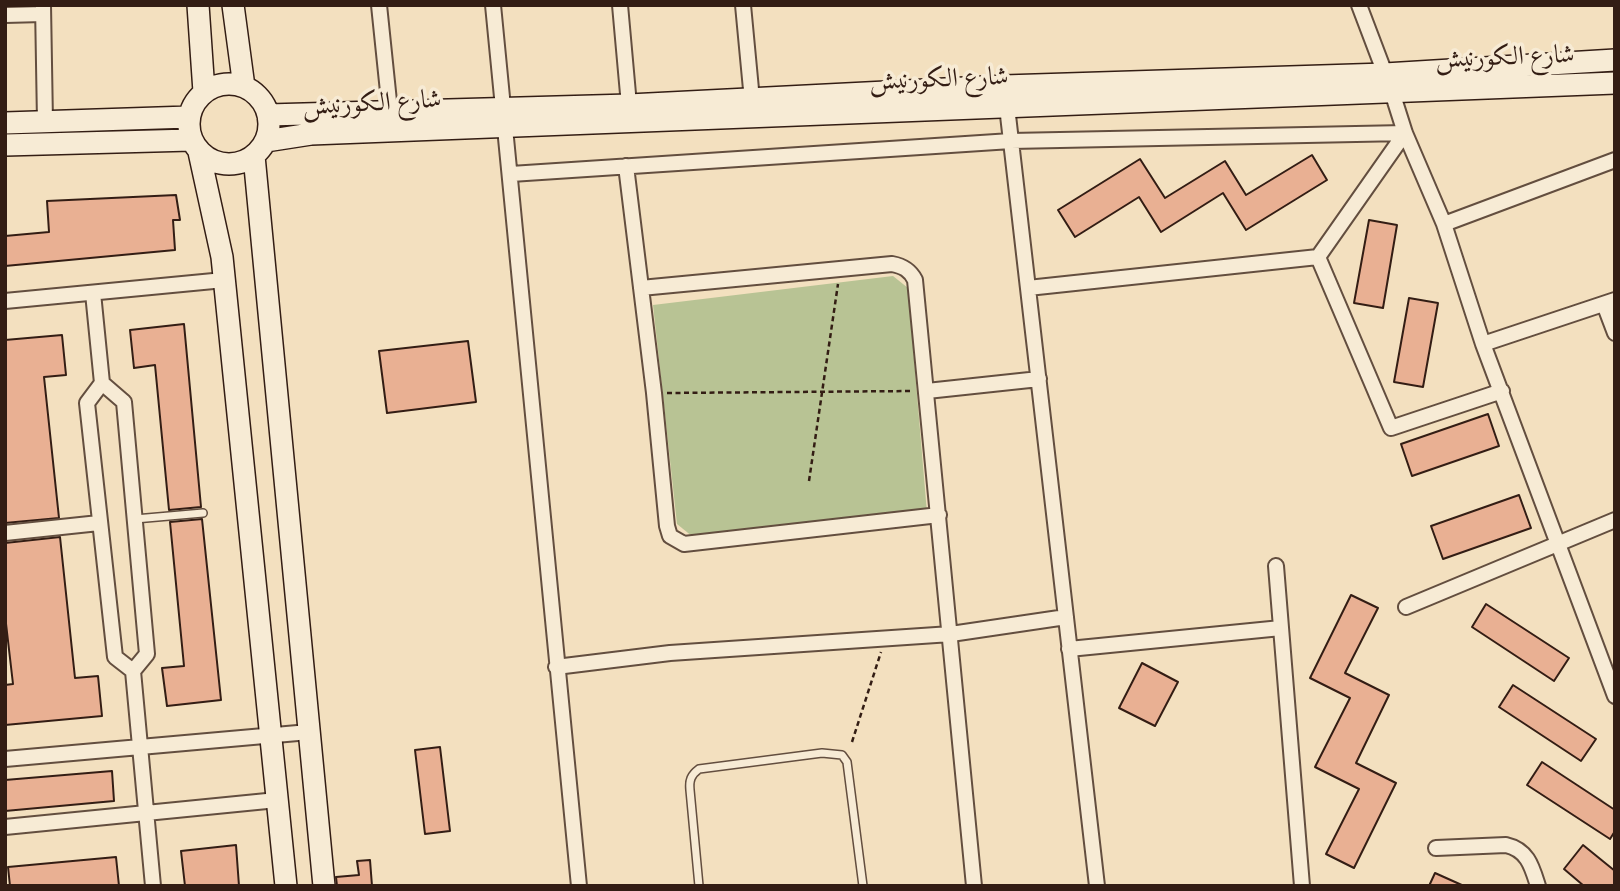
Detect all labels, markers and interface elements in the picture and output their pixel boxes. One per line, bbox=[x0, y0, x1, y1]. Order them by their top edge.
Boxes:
street label: شارع الكورنيش bbox=[1435, 41, 1575, 77]
street label: شارع الكورنيش bbox=[869, 63, 1009, 99]
street label: شارع الكورنيش bbox=[302, 86, 442, 124]

